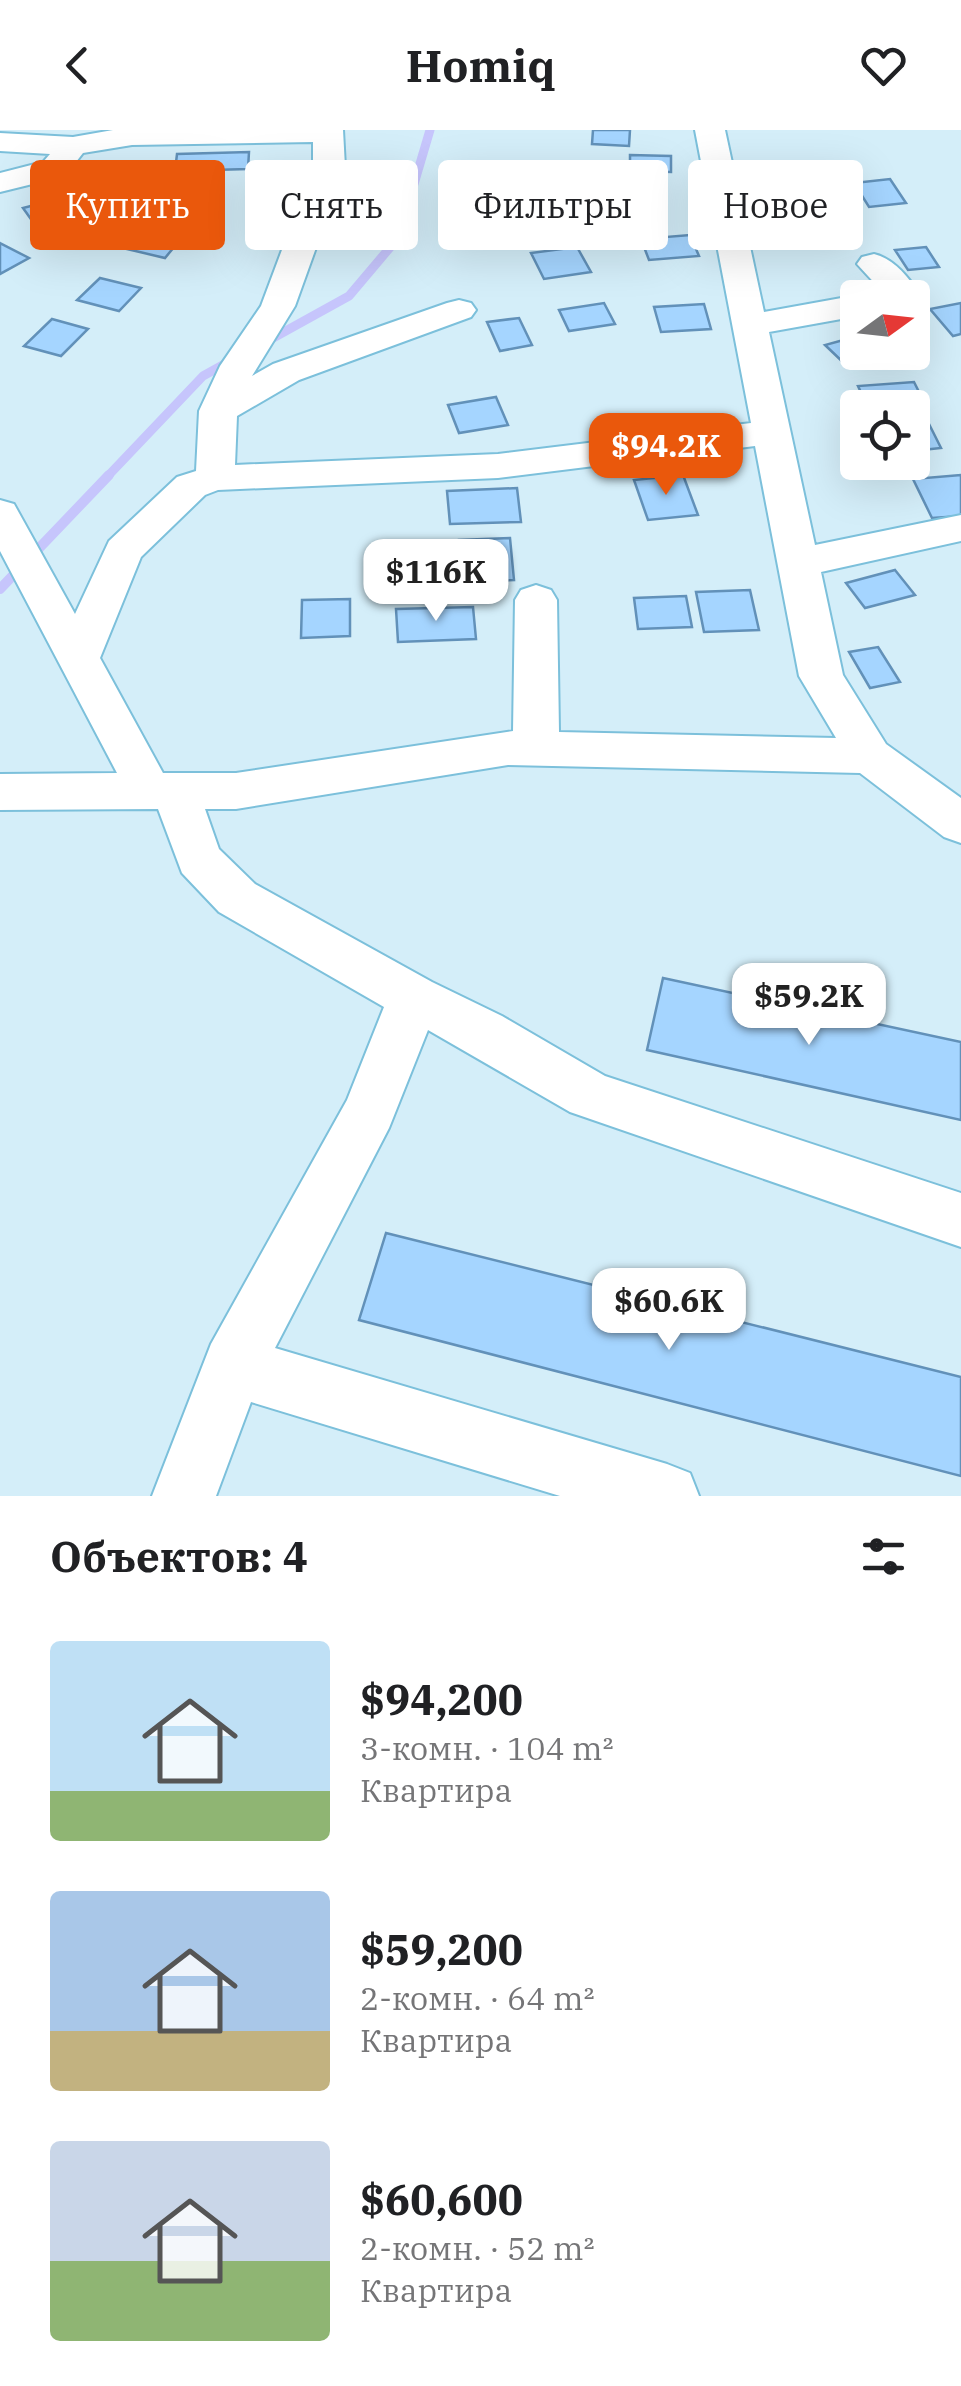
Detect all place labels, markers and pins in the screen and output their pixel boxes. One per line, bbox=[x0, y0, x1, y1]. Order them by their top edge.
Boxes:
pin: $94.2K bbox=[585, 413, 747, 498]
pin: $116K bbox=[366, 539, 506, 624]
pin: $59.2K bbox=[728, 963, 890, 1048]
pin: $60.6K bbox=[588, 1268, 750, 1353]

